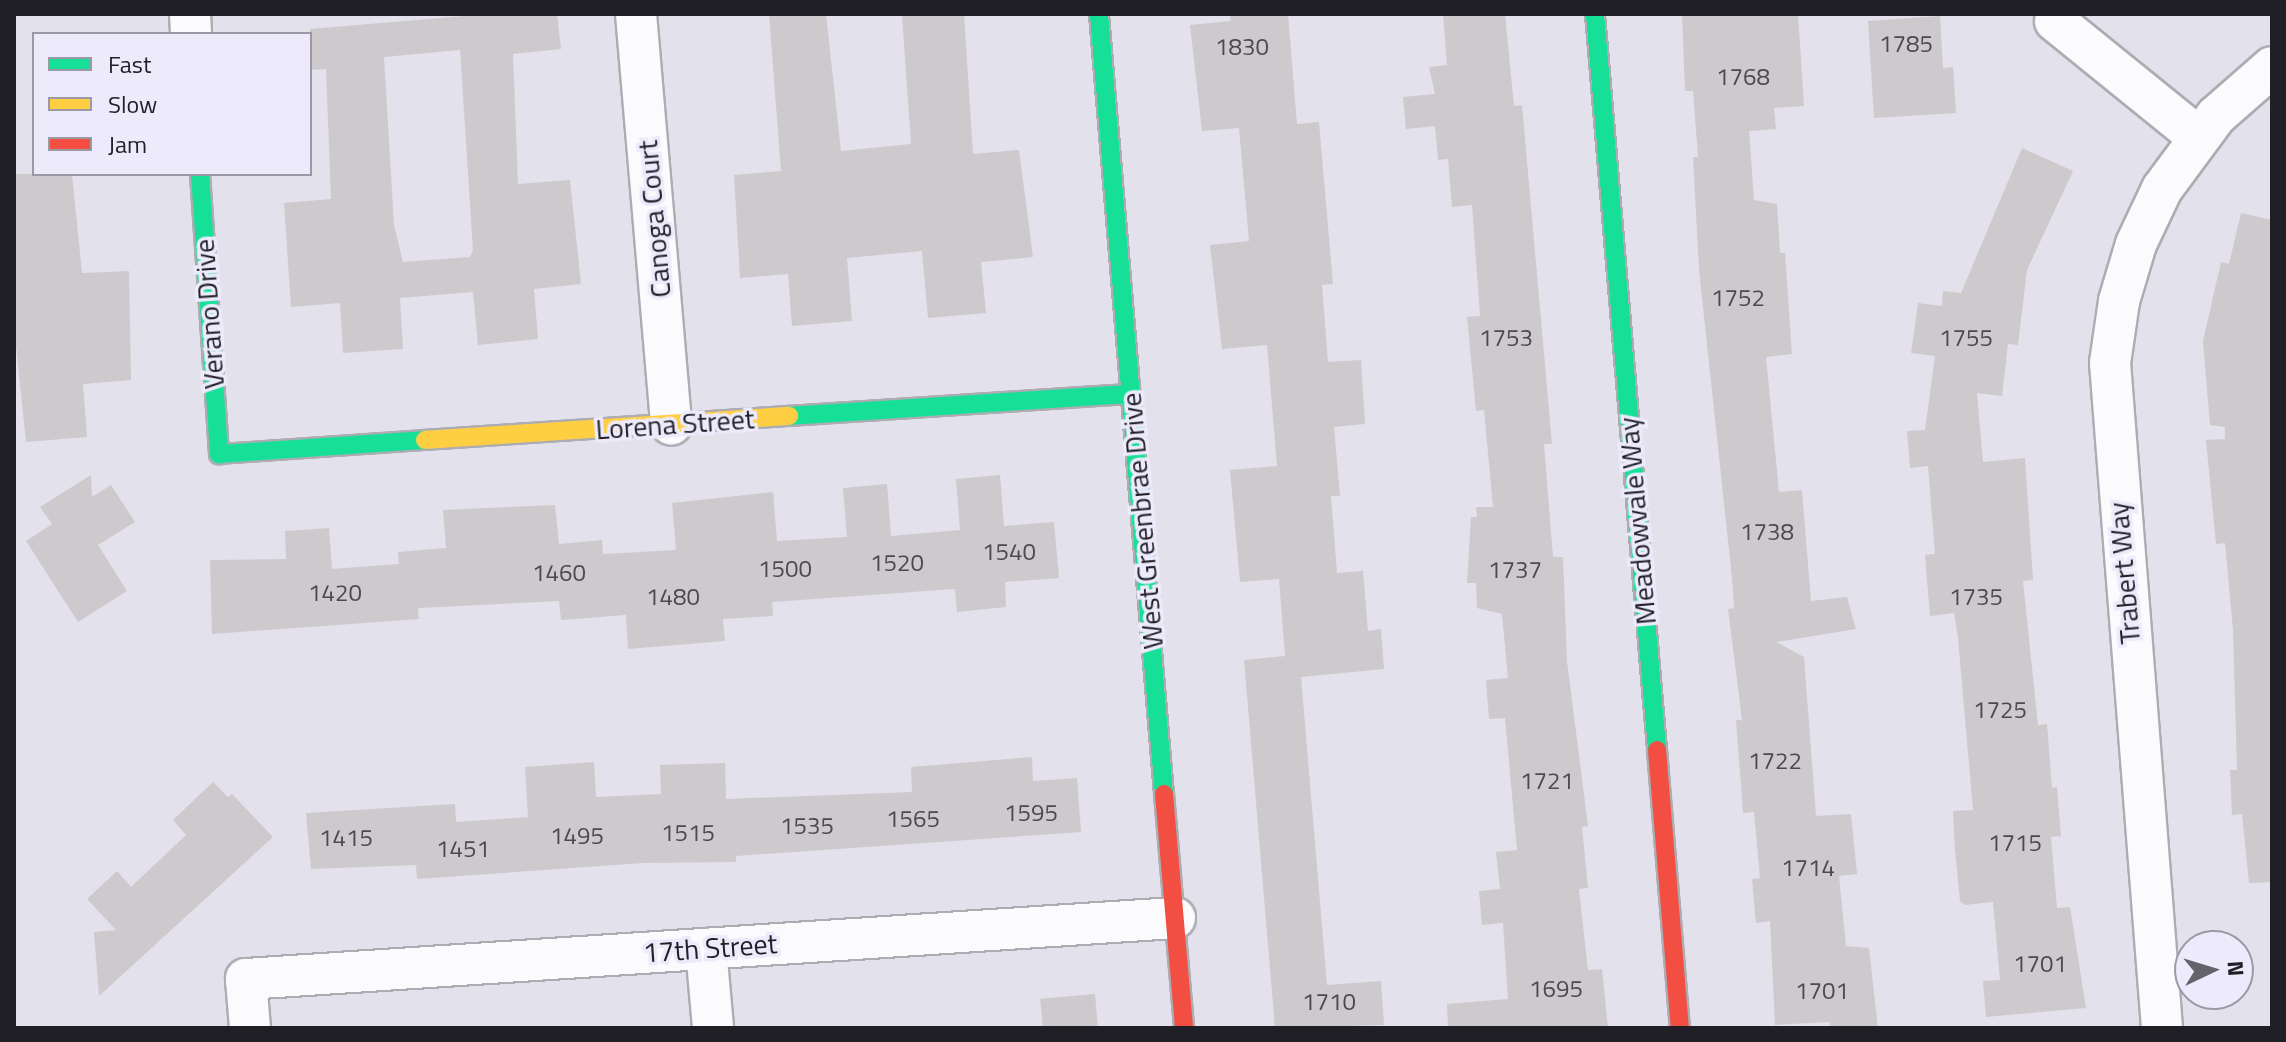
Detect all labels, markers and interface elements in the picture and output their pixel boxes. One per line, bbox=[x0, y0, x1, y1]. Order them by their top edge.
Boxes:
house number: 1785 bbox=[1879, 30, 1933, 58]
legend bbox=[32, 32, 312, 176]
house number: 1830 bbox=[1215, 33, 1269, 61]
text: Fast bbox=[108, 46, 151, 82]
house number: 1768 bbox=[1716, 63, 1770, 91]
text: Slow bbox=[108, 86, 157, 122]
text: Jam bbox=[108, 126, 147, 162]
street label: Canoga Court bbox=[630, 139, 678, 299]
street label: Verano Drive bbox=[187, 238, 231, 390]
house number: 1752 bbox=[1711, 284, 1765, 312]
house number: 1753 bbox=[1479, 324, 1533, 352]
house number: 1755 bbox=[1939, 324, 1993, 352]
street label: West Greenbrae Drive bbox=[1114, 391, 1170, 651]
street label: Lorena Street bbox=[595, 402, 755, 446]
street label: Meadowvale Way bbox=[1611, 416, 1663, 626]
street label: Trabert Way bbox=[2101, 501, 2147, 645]
house number: 1738 bbox=[1740, 518, 1794, 546]
house number: 1540 bbox=[982, 538, 1036, 566]
house number: 1520 bbox=[870, 549, 924, 577]
house number: 1500 bbox=[758, 555, 812, 583]
house number: 1737 bbox=[1488, 556, 1542, 584]
house number: 1460 bbox=[532, 559, 586, 587]
house number: 1420 bbox=[308, 579, 362, 607]
house number: 1480 bbox=[646, 583, 700, 611]
house number: 1735 bbox=[1949, 583, 2003, 611]
house number: 1725 bbox=[1973, 696, 2027, 724]
house number: 1722 bbox=[1748, 747, 1802, 775]
house number: 1721 bbox=[1520, 767, 1574, 795]
house number: 1595 bbox=[1004, 799, 1058, 827]
house number: 1565 bbox=[886, 805, 940, 833]
house number: 1535 bbox=[780, 812, 834, 840]
house number: 1515 bbox=[661, 819, 715, 847]
house number: 1495 bbox=[550, 822, 604, 850]
house number: 1415 bbox=[319, 824, 373, 852]
house number: 1715 bbox=[1988, 829, 2042, 857]
house number: 1451 bbox=[436, 835, 490, 863]
house number: 1714 bbox=[1781, 854, 1835, 882]
street label: 17th Street bbox=[642, 927, 778, 969]
north arrow bbox=[2174, 930, 2254, 1010]
house number: 1701 bbox=[2013, 950, 2067, 978]
text: N bbox=[2218, 960, 2253, 977]
house number: 1695 bbox=[1529, 975, 1583, 1003]
house number: 1701 bbox=[1795, 977, 1849, 1005]
house number: 1710 bbox=[1302, 988, 1356, 1016]

